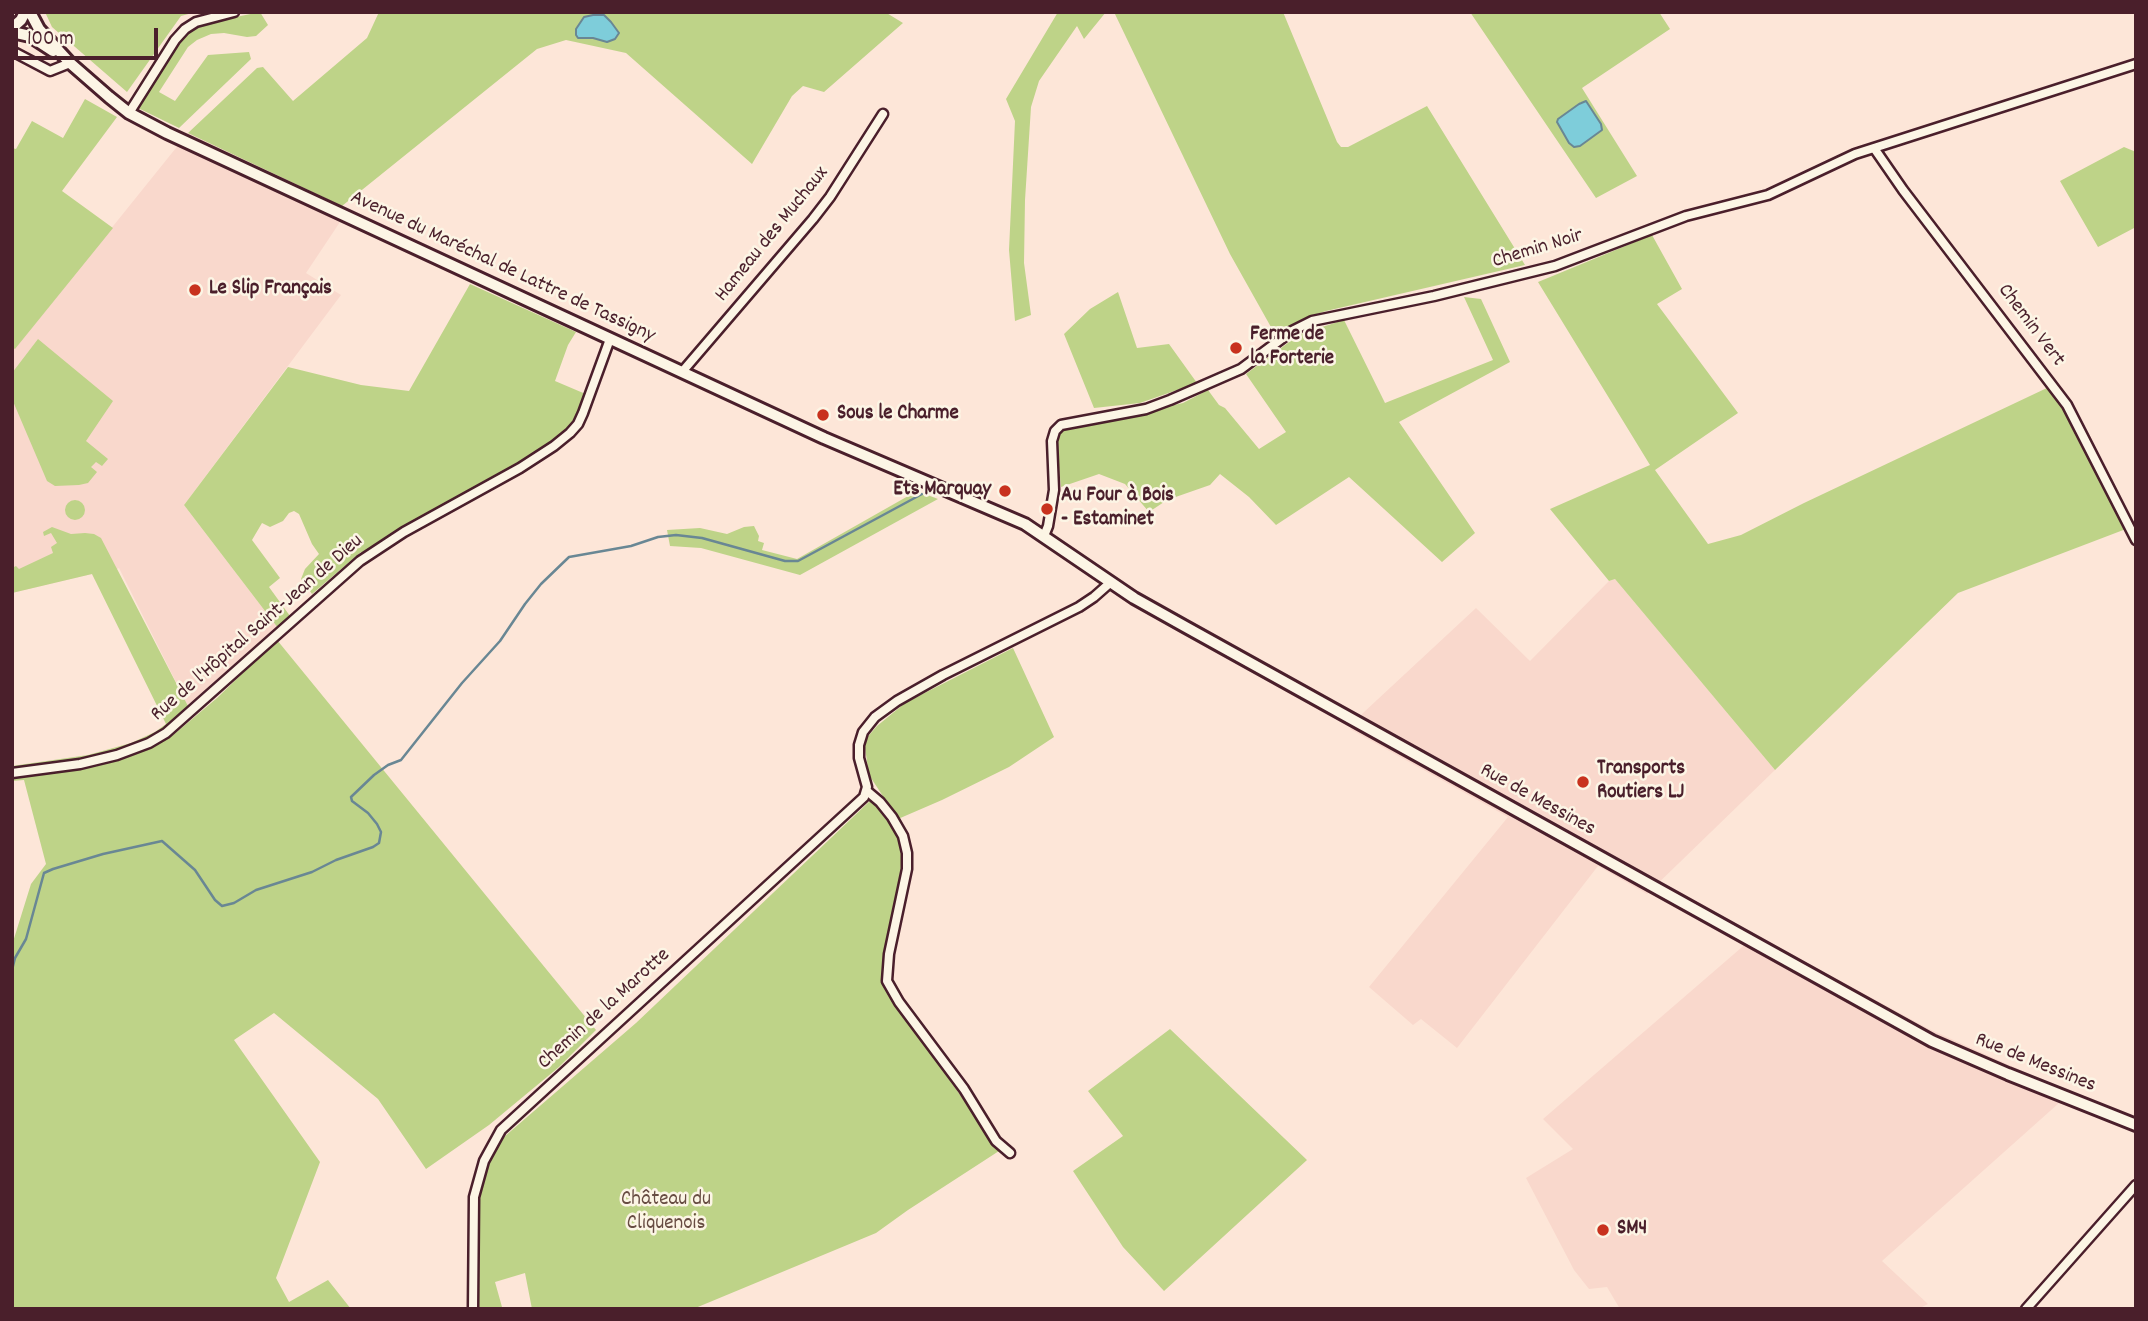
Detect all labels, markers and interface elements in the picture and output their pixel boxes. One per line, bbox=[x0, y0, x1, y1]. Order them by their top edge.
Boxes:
scale bar bbox=[18, 14, 161, 58]
text: 100 m bbox=[27, 25, 74, 55]
street label: Hameau des Muchaux bbox=[711, 162, 835, 308]
street label: Avenue du Maréchal de Lattre de Tassigny bbox=[346, 186, 658, 350]
street label: Chemin Noir bbox=[1490, 224, 1586, 276]
place label: Le Slip Français bbox=[209, 277, 332, 303]
street label: Chemin Vert bbox=[1991, 280, 2069, 372]
marker: Le Slip Français bbox=[187, 282, 203, 298]
place label: Ferme de la Forterie bbox=[1250, 323, 1334, 373]
marker: Ferme de la Forterie bbox=[1228, 340, 1244, 356]
place label: Sous le Charme bbox=[837, 402, 959, 428]
marker: Sous le Charme bbox=[815, 407, 831, 423]
place label: Ets Marquay bbox=[893, 478, 991, 504]
marker: Ets Marquay bbox=[997, 483, 1013, 499]
place label: Au Four à Bois - Estaminet bbox=[1061, 484, 1174, 534]
marker: Au Four à Bois - Estaminet bbox=[1039, 501, 1055, 517]
street label: Rue de l'Hôpital Saint-Jean de Dieu bbox=[147, 530, 369, 728]
place label: Transports Routiers LJ bbox=[1597, 757, 1685, 807]
street label: Rue de Messines bbox=[1475, 759, 1599, 843]
marker: Transports Routiers LJ bbox=[1575, 774, 1591, 790]
street label: Chemin de la Marotte bbox=[534, 944, 676, 1076]
street label: Rue de Messines bbox=[1971, 1028, 2099, 1100]
park label: Château du Cliquenois bbox=[621, 1188, 711, 1238]
place label: SM4 bbox=[1617, 1217, 1647, 1243]
marker: SM4 bbox=[1595, 1222, 1611, 1238]

